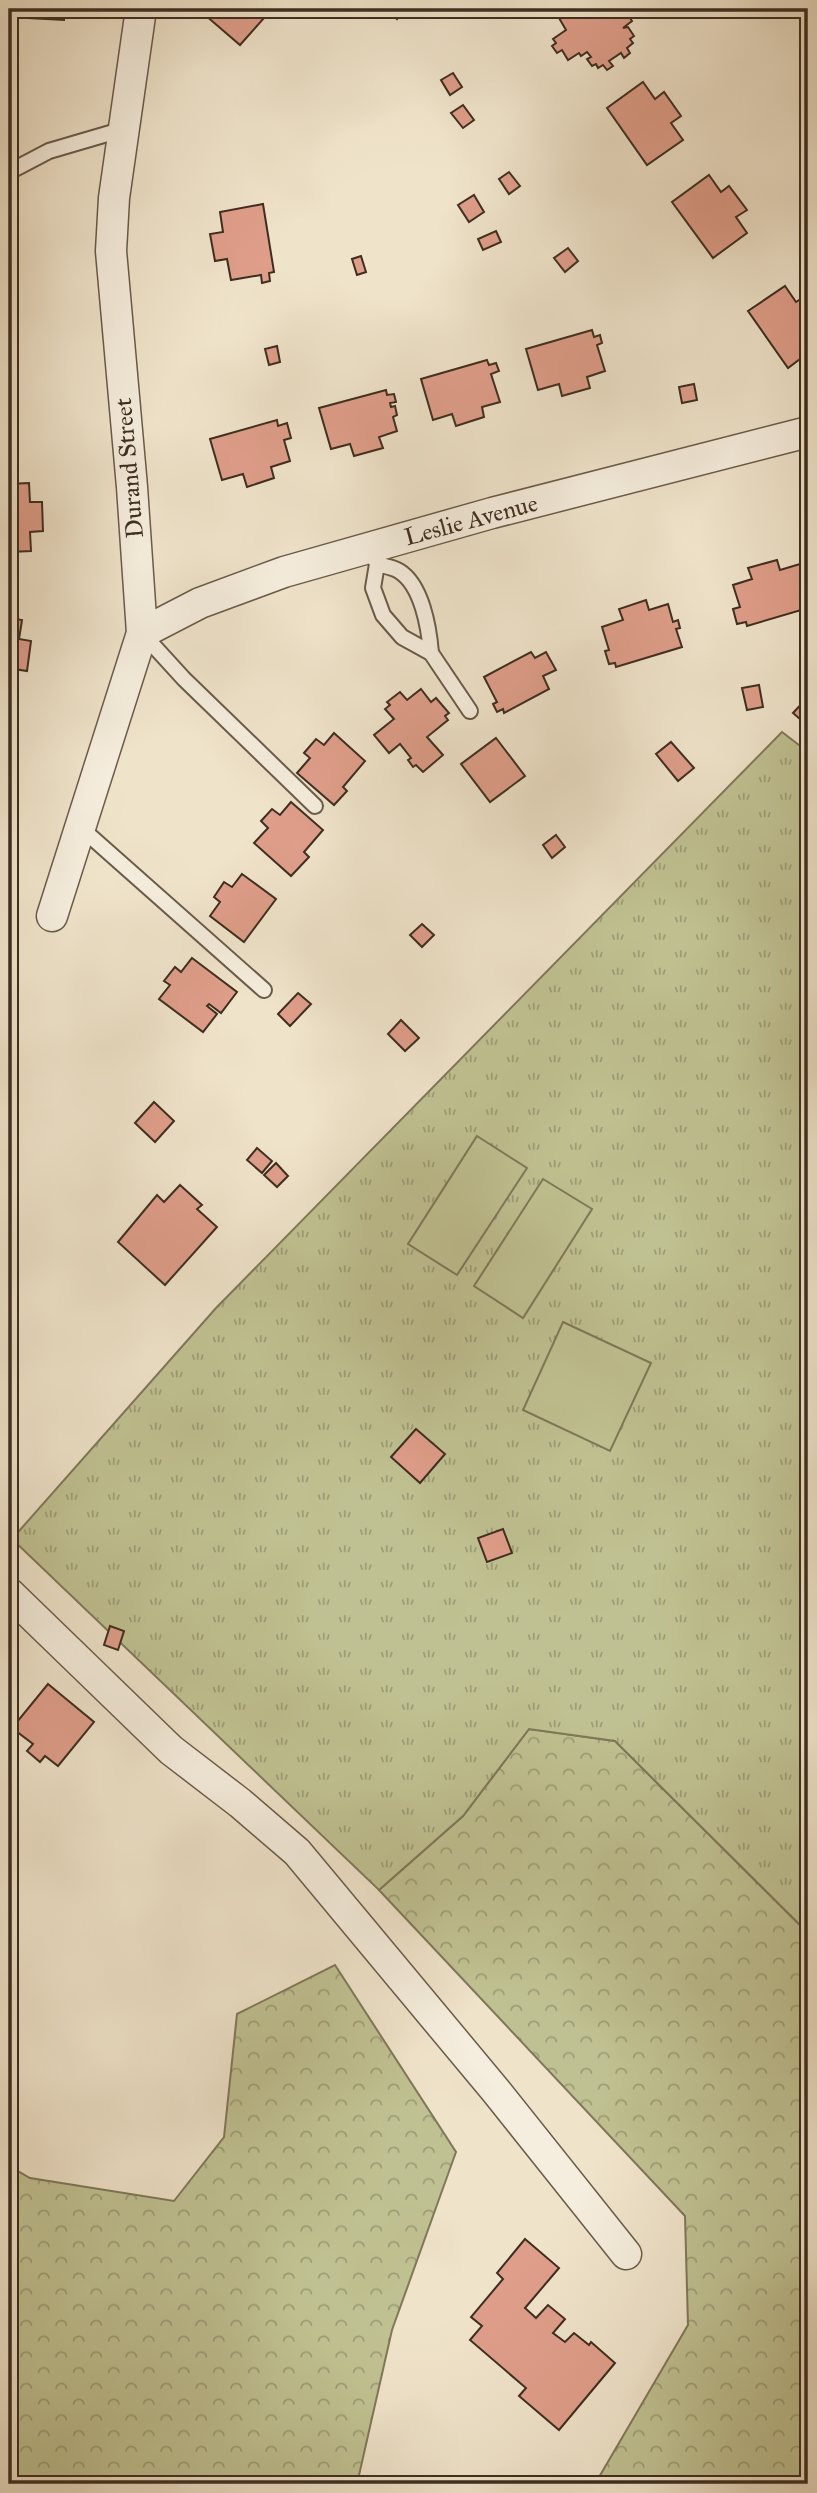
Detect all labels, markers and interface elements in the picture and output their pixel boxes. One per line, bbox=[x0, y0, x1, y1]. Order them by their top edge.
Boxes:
street label: Durand Street bbox=[108, 396, 150, 539]
street label: Leslie Avenue bbox=[401, 488, 541, 552]

